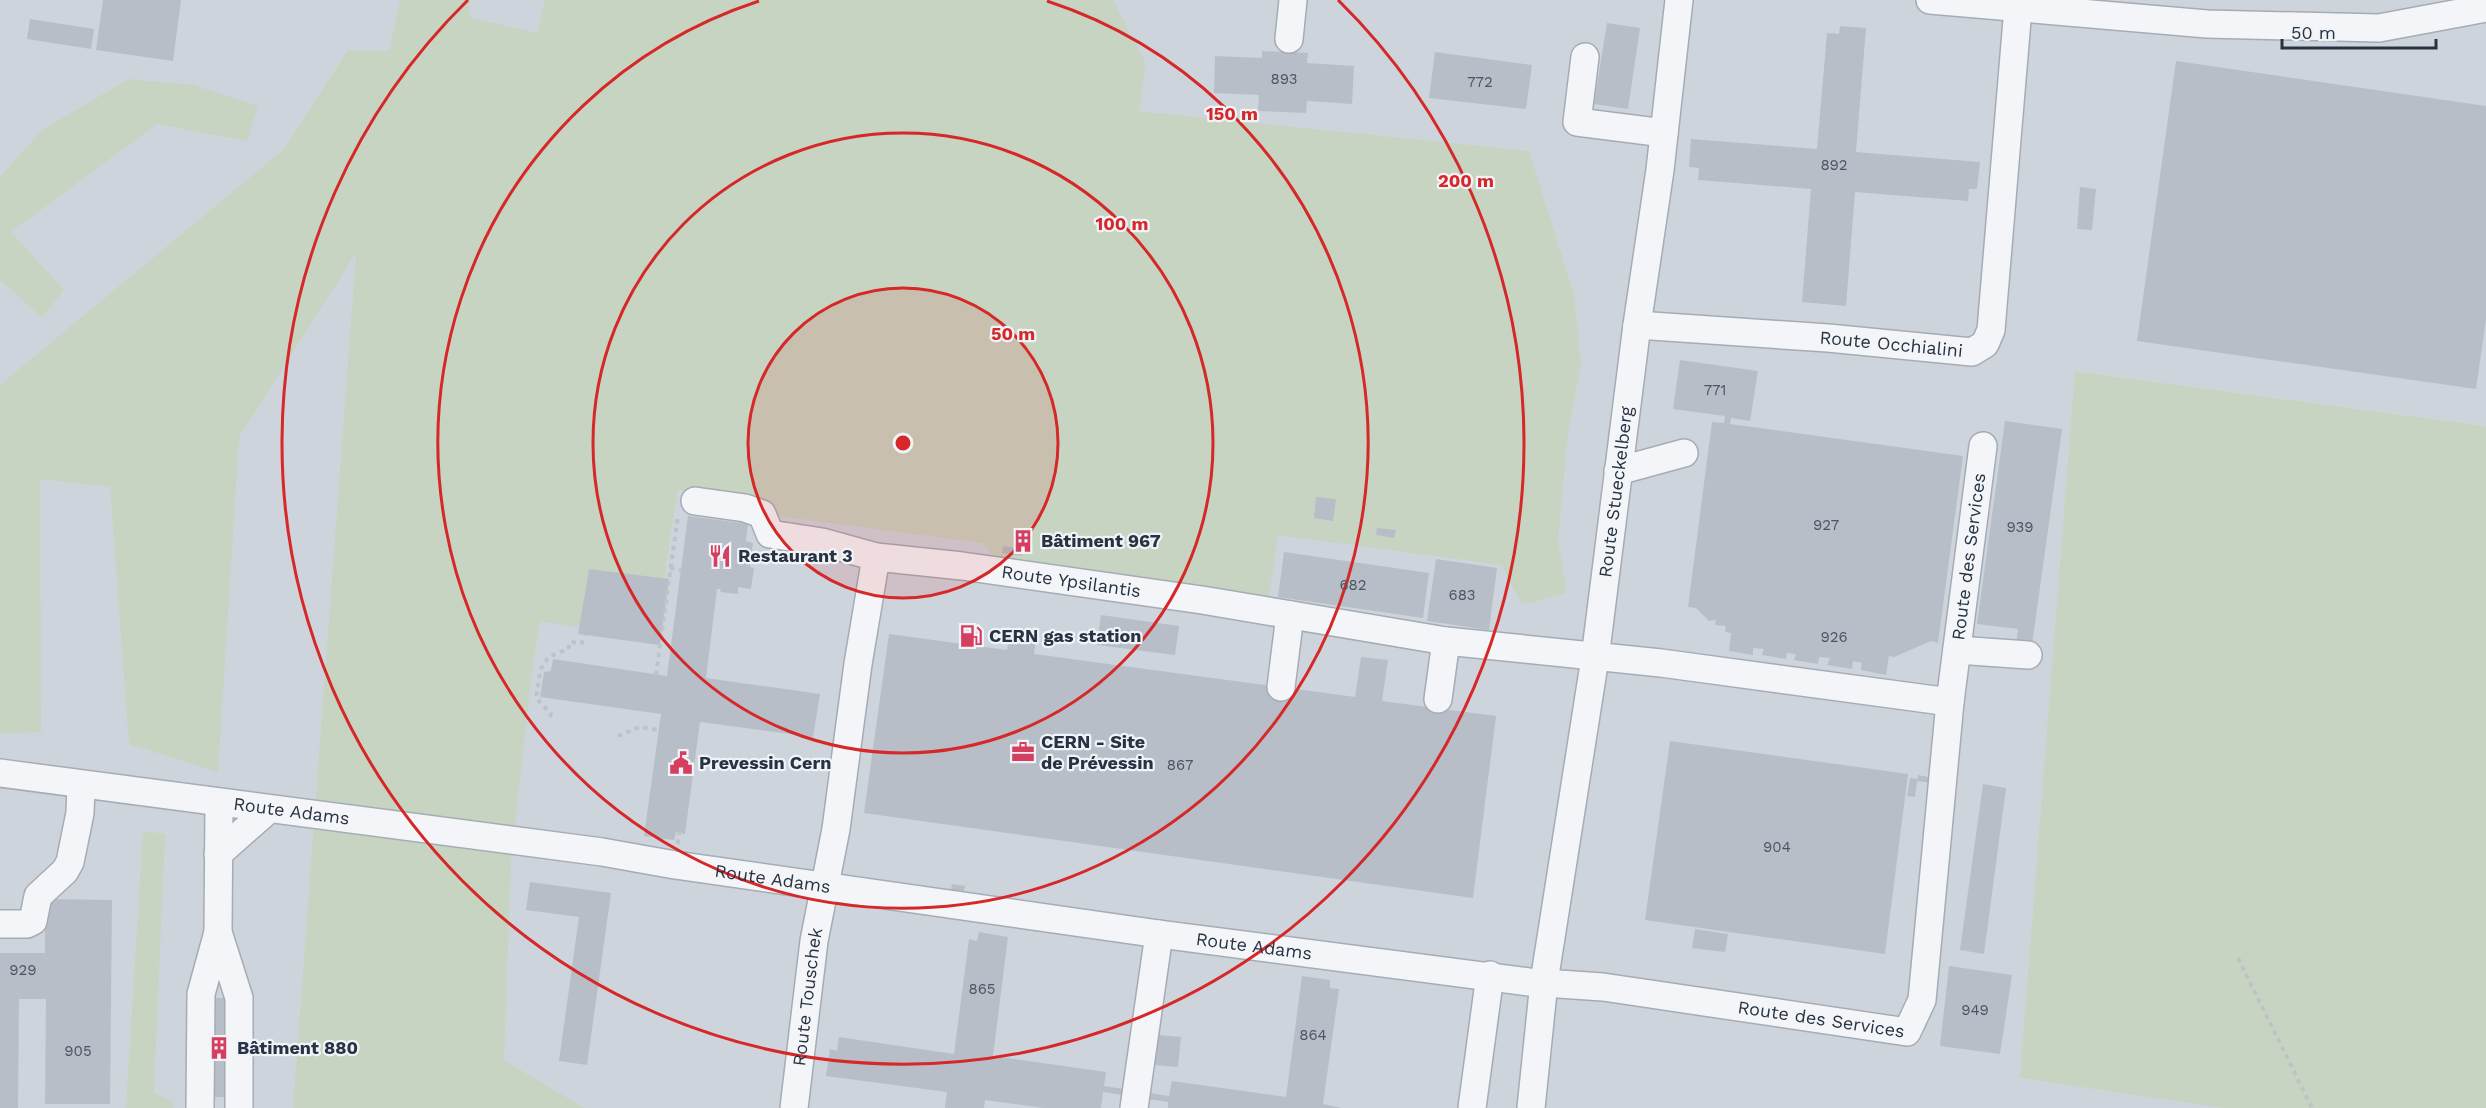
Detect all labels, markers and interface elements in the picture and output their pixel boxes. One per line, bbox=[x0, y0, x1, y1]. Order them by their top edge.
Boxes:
scale bar bbox=[2282, 12, 2436, 50]
text: 50 m bbox=[2291, 22, 2336, 43]
house number: 893 bbox=[1271, 70, 1297, 88]
house number: 772 bbox=[1467, 73, 1493, 91]
text: 150 m bbox=[1206, 103, 1258, 124]
house number: 892 bbox=[1820, 156, 1848, 174]
text: 200 m bbox=[1438, 170, 1494, 191]
text: 100 m bbox=[1095, 213, 1149, 234]
text: 50 m bbox=[991, 323, 1035, 344]
street label: Route Occhialini bbox=[1819, 326, 1964, 361]
house number: 771 bbox=[1704, 381, 1726, 399]
street label: Route Stueckelberg bbox=[1594, 405, 1637, 579]
centre of rings bbox=[893, 433, 913, 453]
street label: Route des Services bbox=[1947, 472, 1989, 641]
house number: 927 bbox=[1813, 516, 1839, 534]
house number: 939 bbox=[2007, 518, 2033, 536]
building icon: Bâtiment 967 bbox=[1010, 528, 1036, 554]
place label: Bâtiment 967 bbox=[1041, 530, 1161, 551]
restaurant icon: Restaurant 3 bbox=[707, 543, 733, 569]
place label: Restaurant 3 bbox=[738, 545, 853, 566]
street label: Route Ypsilantis bbox=[1000, 561, 1142, 601]
house number: 682 bbox=[1339, 576, 1367, 594]
house number: 683 bbox=[1449, 586, 1475, 604]
fuel station icon: CERN gas station bbox=[958, 623, 984, 649]
place label: CERN gas station bbox=[989, 625, 1141, 646]
house number: 926 bbox=[1820, 628, 1848, 646]
place label: CERN - Site de Prévessin bbox=[1041, 731, 1154, 773]
office icon: CERN - Site de Prévessin bbox=[1010, 739, 1036, 765]
public building icon: Prevessin Cern bbox=[668, 750, 694, 776]
place label: Prevessin Cern bbox=[699, 752, 831, 773]
house number: 867 bbox=[1167, 756, 1193, 774]
street label: Route Adams bbox=[232, 793, 351, 829]
house number: 904 bbox=[1763, 838, 1791, 856]
street label: Route Adams bbox=[713, 860, 832, 897]
street label: Route Touschek bbox=[788, 926, 826, 1067]
street label: Route Adams bbox=[1195, 928, 1313, 964]
house number: 929 bbox=[9, 961, 37, 979]
house number: 865 bbox=[968, 980, 996, 998]
street label: Route des Services bbox=[1736, 996, 1906, 1042]
house number: 949 bbox=[1961, 1001, 1989, 1019]
house number: 864 bbox=[1299, 1026, 1327, 1044]
building icon: Bâtiment 880 bbox=[206, 1035, 232, 1061]
place label: Bâtiment 880 bbox=[237, 1037, 358, 1058]
house number: 905 bbox=[64, 1042, 92, 1060]

